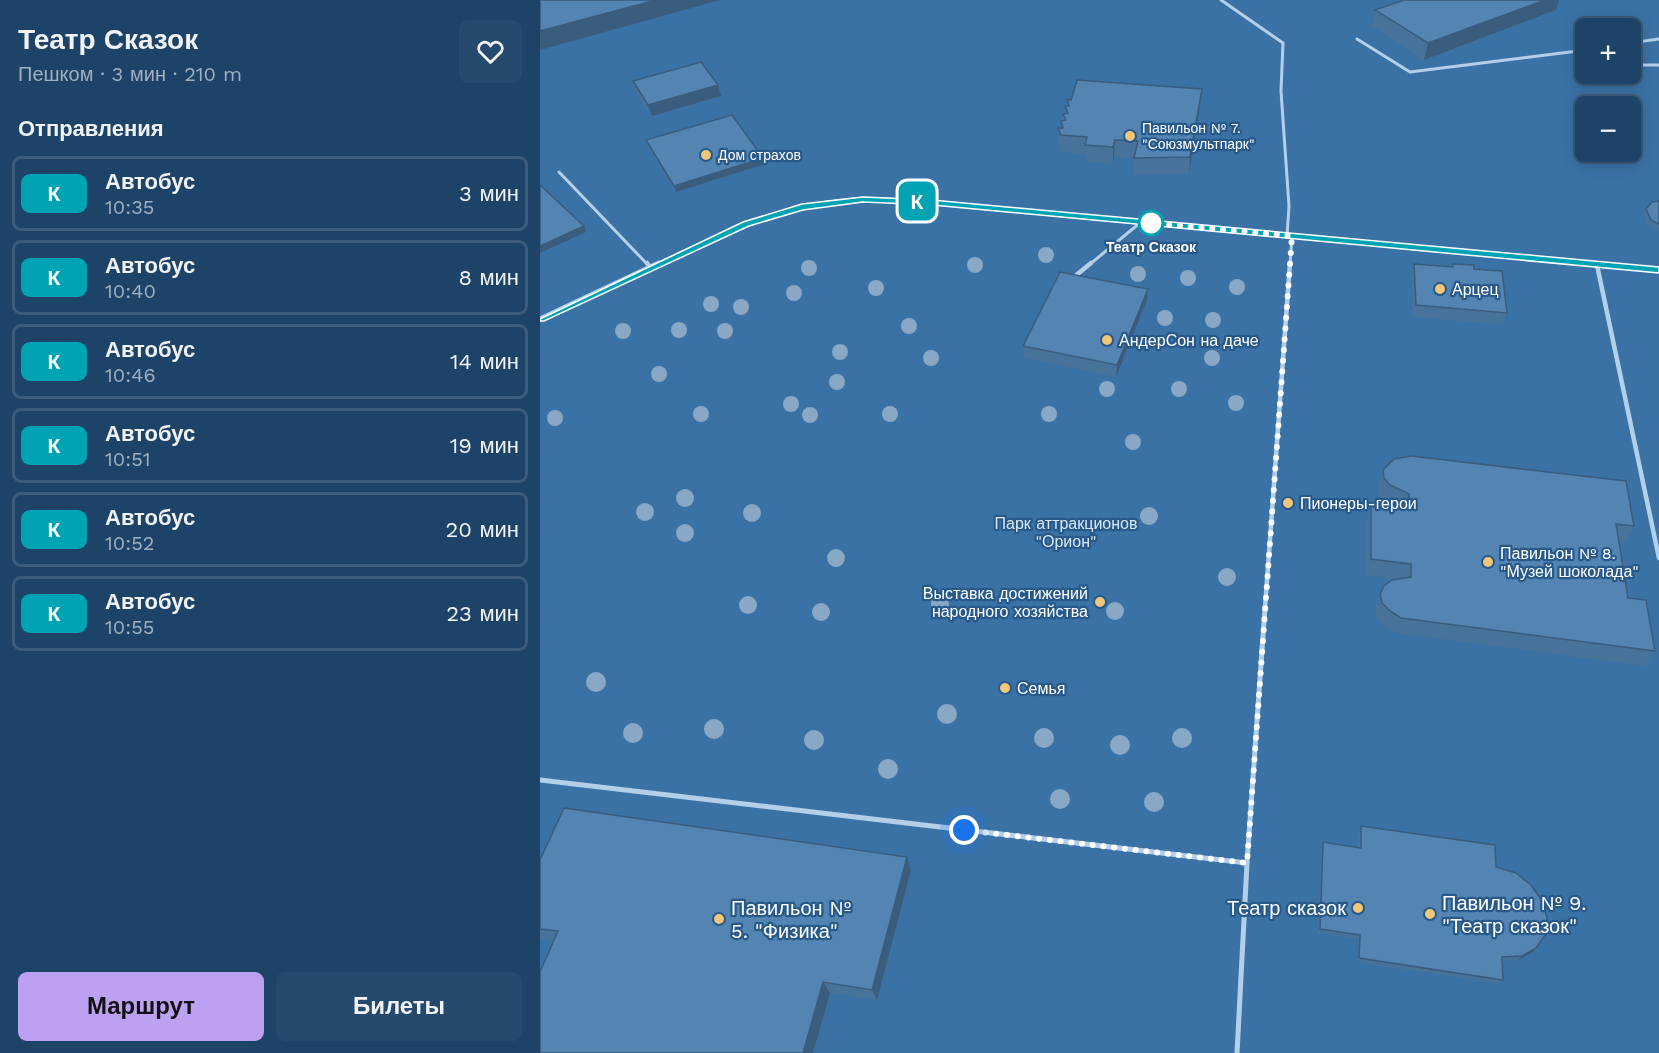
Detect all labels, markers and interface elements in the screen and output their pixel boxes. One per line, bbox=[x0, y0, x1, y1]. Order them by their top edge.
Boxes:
map controls bbox=[1575, 18, 1641, 162]
button: + bbox=[1575, 18, 1641, 84]
button: heart bbox=[459, 20, 522, 83]
text: Театр Сказок bbox=[18, 23, 198, 56]
text: Пешком · 3 мин · 210 m bbox=[18, 62, 242, 86]
button: − bbox=[1575, 96, 1641, 162]
text: Отправления bbox=[18, 116, 164, 141]
place label: Павильон № 7. "Союзмультпарк" bbox=[1142, 120, 1255, 152]
marker: Павильон № 7. "Союзмультпарк" bbox=[1123, 129, 1137, 143]
place label: Дом страхов bbox=[718, 147, 801, 163]
marker: Дом страхов bbox=[699, 148, 713, 162]
text: Автобус bbox=[105, 169, 195, 194]
text: К bbox=[48, 181, 60, 206]
text: 3 мин bbox=[459, 181, 519, 206]
line badge: К bbox=[898, 182, 937, 220]
text: К bbox=[911, 189, 923, 214]
text: 10:35 bbox=[105, 195, 154, 219]
marker: Театр Сказок bbox=[1138, 210, 1164, 236]
place label: Театр Сказок bbox=[1106, 239, 1197, 255]
text: Автобус bbox=[105, 253, 195, 278]
text: К bbox=[48, 265, 60, 290]
text: 8 мин bbox=[458, 265, 519, 290]
text: 10:40 bbox=[105, 279, 156, 303]
place label: Арцец bbox=[1452, 280, 1499, 299]
marker: Арцец bbox=[1433, 282, 1447, 296]
place label: АндерСон на даче bbox=[1119, 331, 1259, 350]
marker: АндерСон на даче bbox=[1100, 333, 1114, 347]
text: Автобус bbox=[105, 337, 195, 362]
text: К bbox=[48, 349, 60, 374]
text: 14 мин bbox=[450, 349, 519, 374]
text: 10:46 bbox=[105, 363, 156, 387]
text: Автобус bbox=[105, 421, 195, 446]
text: К bbox=[48, 433, 60, 458]
text: 19 мин bbox=[450, 433, 519, 458]
text: 10:51 bbox=[105, 447, 151, 471]
place label: Пионеры-герои bbox=[1300, 494, 1417, 513]
marker: Пионеры-герои bbox=[1281, 496, 1295, 510]
text: Автобус bbox=[105, 505, 195, 530]
park label: Парк аттракционов "Орион" bbox=[995, 514, 1138, 551]
text: К bbox=[48, 517, 60, 542]
text: 20 мин bbox=[445, 517, 519, 542]
text: 10:52 bbox=[105, 531, 154, 555]
place label: Павильон № 8. "Музей шоколада" bbox=[1500, 544, 1639, 581]
marker: Павильон № 8. "Музей шоколада" bbox=[1481, 555, 1495, 569]
place label: Выставка достижений народного хозяйства bbox=[923, 584, 1088, 621]
text: Автобус bbox=[105, 589, 195, 614]
marker: Выставка достижений народного хозяйства bbox=[1093, 595, 1107, 609]
text: К bbox=[48, 601, 60, 626]
text: 23 мин bbox=[446, 601, 519, 626]
text: 10:55 bbox=[105, 615, 154, 639]
place label: Семья bbox=[1017, 679, 1065, 698]
marker: Семья bbox=[998, 681, 1012, 695]
your location bbox=[949, 815, 979, 845]
place label: Павильон № 9. "Театр сказок" bbox=[1442, 891, 1586, 938]
place label: Павильон № 5. "Физика" bbox=[731, 896, 851, 943]
place label: Театр сказок bbox=[1227, 896, 1346, 920]
marker: Театр сказок bbox=[1351, 901, 1365, 915]
marker: Павильон № 9. "Театр сказок" bbox=[1423, 907, 1437, 921]
marker: Павильон № 5. "Физика" bbox=[712, 912, 726, 926]
button: Маршрут bbox=[18, 972, 264, 1041]
button: Билеты bbox=[276, 972, 522, 1041]

